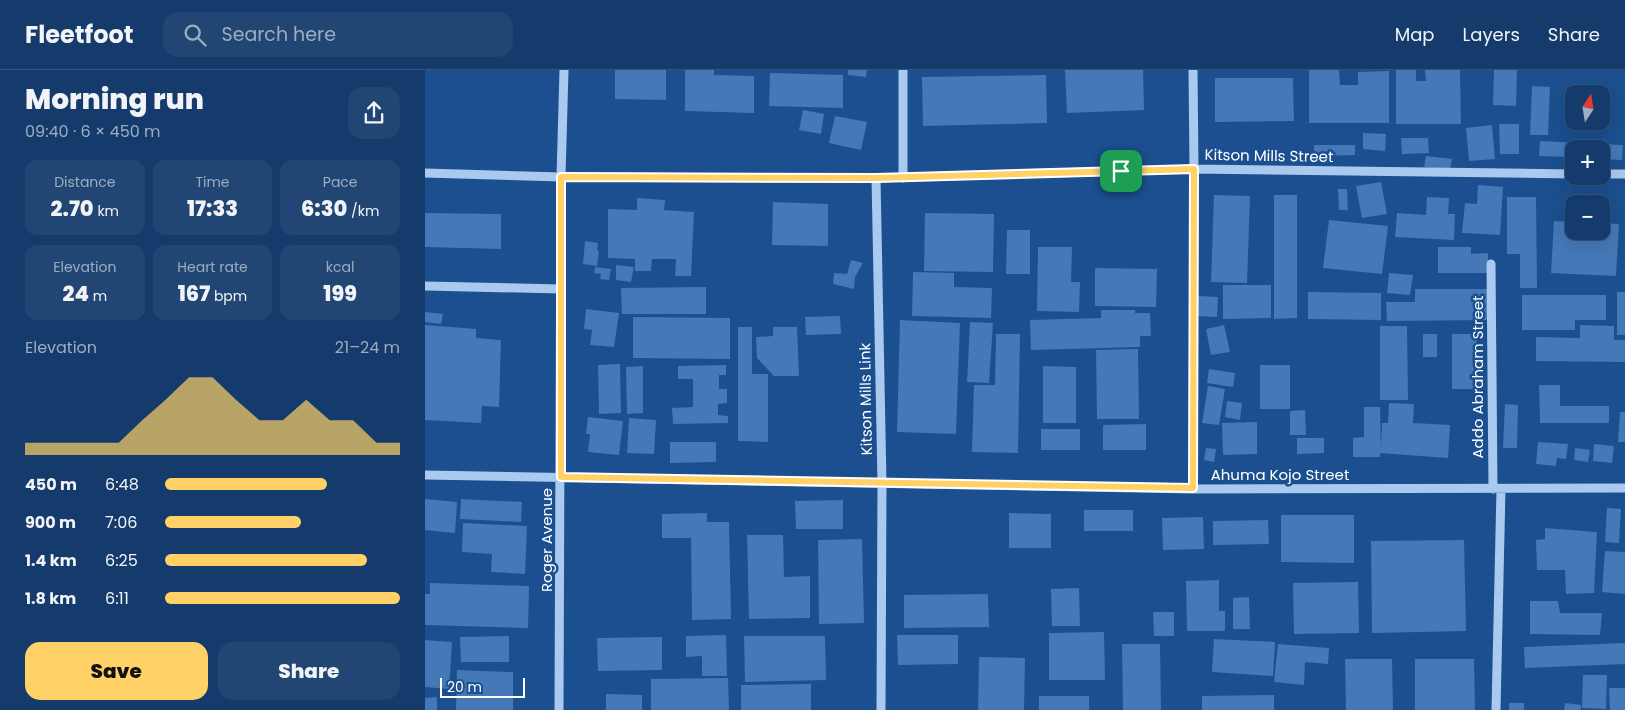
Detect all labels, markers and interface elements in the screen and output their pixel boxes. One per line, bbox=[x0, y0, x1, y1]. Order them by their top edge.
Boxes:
search box bbox=[163, 12, 513, 57]
text: Fleetfoot bbox=[25, 18, 133, 51]
icon: search bbox=[181, 21, 209, 49]
text: Search here bbox=[221, 21, 336, 48]
text: Map bbox=[1395, 22, 1435, 47]
text: Layers bbox=[1463, 22, 1520, 47]
text: Share bbox=[1548, 22, 1600, 47]
text: Morning run bbox=[25, 80, 204, 119]
north arrow bbox=[1565, 85, 1610, 130]
map controls bbox=[1565, 85, 1610, 240]
button: share bbox=[348, 87, 400, 139]
text: 09:40 · 6 × 450 m bbox=[25, 120, 161, 143]
button: + bbox=[1565, 140, 1610, 185]
street label: Kitson Mills Street bbox=[1204, 144, 1334, 167]
pin bbox=[1100, 150, 1142, 192]
icon: arrive bbox=[1107, 157, 1135, 185]
text: Distance bbox=[54, 172, 116, 192]
text: Time bbox=[195, 172, 230, 192]
text: Pace bbox=[323, 172, 358, 192]
text: 2.70 bbox=[51, 194, 94, 223]
text: 17:33 bbox=[187, 194, 238, 223]
text: 6:30 bbox=[301, 194, 347, 223]
button: − bbox=[1565, 195, 1610, 240]
text: km bbox=[94, 201, 119, 221]
text: /km bbox=[347, 201, 379, 221]
text: Elevation bbox=[53, 257, 116, 277]
text: Heart rate bbox=[177, 257, 248, 277]
text: kcal bbox=[326, 257, 354, 277]
text: 24 bbox=[63, 279, 89, 308]
text: 167 bbox=[178, 279, 210, 308]
text: 199 bbox=[323, 279, 357, 308]
text: m bbox=[89, 286, 107, 306]
text: bpm bbox=[210, 286, 247, 306]
street label: Addo Abraham Street bbox=[1467, 295, 1488, 459]
text: Elevation bbox=[25, 336, 97, 359]
text: 21–24 m bbox=[335, 336, 400, 359]
street label: Kitson Mills Link bbox=[854, 342, 877, 455]
street label: Ahuma Kojo Street bbox=[1211, 464, 1349, 485]
text: 450 m bbox=[25, 473, 77, 496]
text: 6:48 bbox=[105, 473, 139, 496]
street label: Roger Avenue bbox=[536, 488, 557, 592]
text: 900 m bbox=[25, 511, 76, 534]
text: 7:06 bbox=[105, 511, 137, 534]
text: 1.4 km bbox=[25, 549, 77, 572]
text: 6:25 bbox=[105, 549, 138, 572]
text: 1.8 km bbox=[25, 587, 76, 610]
text: 6:11 bbox=[105, 587, 129, 610]
button: Save bbox=[25, 642, 208, 700]
button: Share bbox=[218, 642, 400, 700]
scale bar bbox=[440, 675, 525, 698]
text: 20 m bbox=[447, 677, 482, 697]

